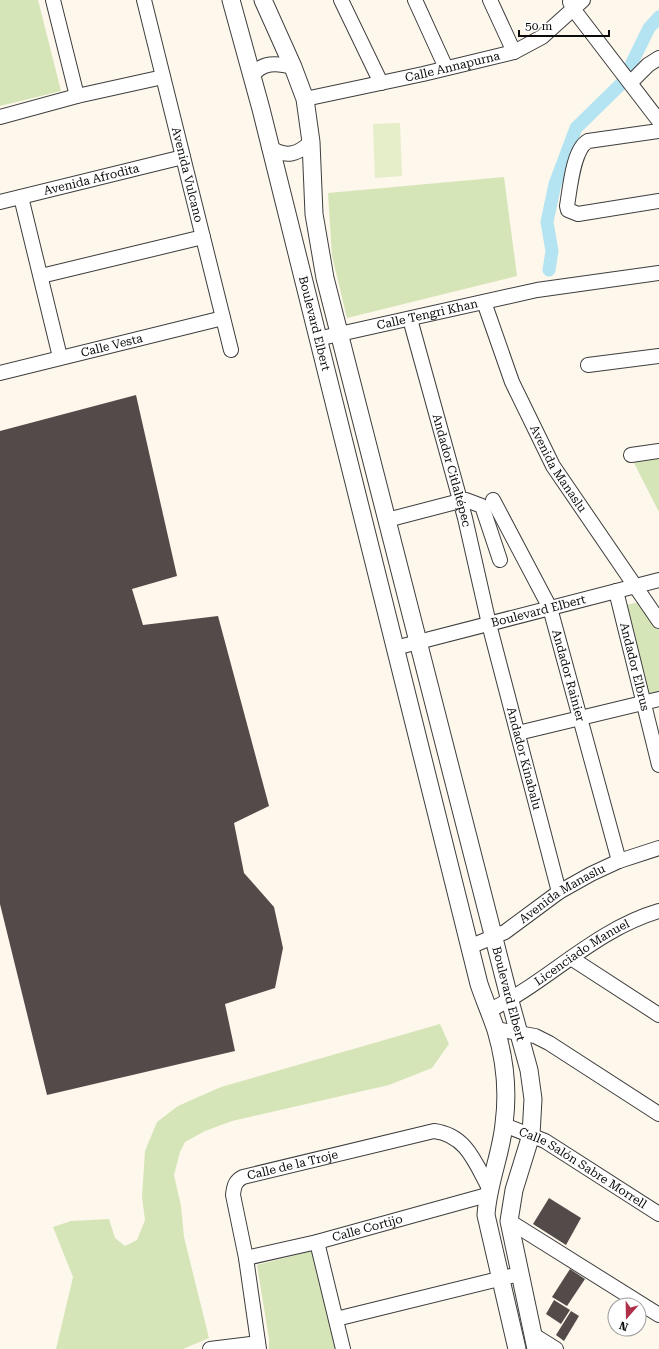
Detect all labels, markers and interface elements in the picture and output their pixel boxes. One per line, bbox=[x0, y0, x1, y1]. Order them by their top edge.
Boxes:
scale bar bbox=[519, 12, 609, 38]
text: 50 m bbox=[525, 19, 552, 33]
street label: Calle Annapurna bbox=[404, 49, 502, 85]
street label: Avenida Vulcano bbox=[169, 126, 206, 224]
street label: Avenida Afrodita bbox=[42, 161, 141, 198]
street label: Boulevard Elbert bbox=[296, 274, 333, 373]
street label: Calle Tengri Khan bbox=[375, 296, 479, 332]
street label: Calle Vesta bbox=[79, 331, 144, 360]
street label: Andador Citlaltépec bbox=[430, 412, 474, 528]
street label: Avenida Manaslu bbox=[527, 423, 590, 515]
street label: Boulevard Elbert bbox=[489, 592, 588, 630]
street label: Andador Elbrus bbox=[617, 621, 652, 713]
street label: Andador Rainier bbox=[549, 628, 588, 723]
street label: Andador Kinabalu bbox=[504, 706, 544, 812]
street label: Avenida Manaslu bbox=[516, 861, 608, 926]
street label: Licenciado Manuel bbox=[532, 916, 632, 988]
street label: Boulevard Elbert bbox=[489, 945, 528, 1043]
street label: Calle Salón Sabre Morrell bbox=[517, 1125, 650, 1211]
street label: Calle de la Troje bbox=[246, 1147, 340, 1183]
street label: Calle Cortijo bbox=[330, 1212, 404, 1245]
north arrow bbox=[607, 1297, 647, 1337]
text: N bbox=[617, 1318, 630, 1333]

